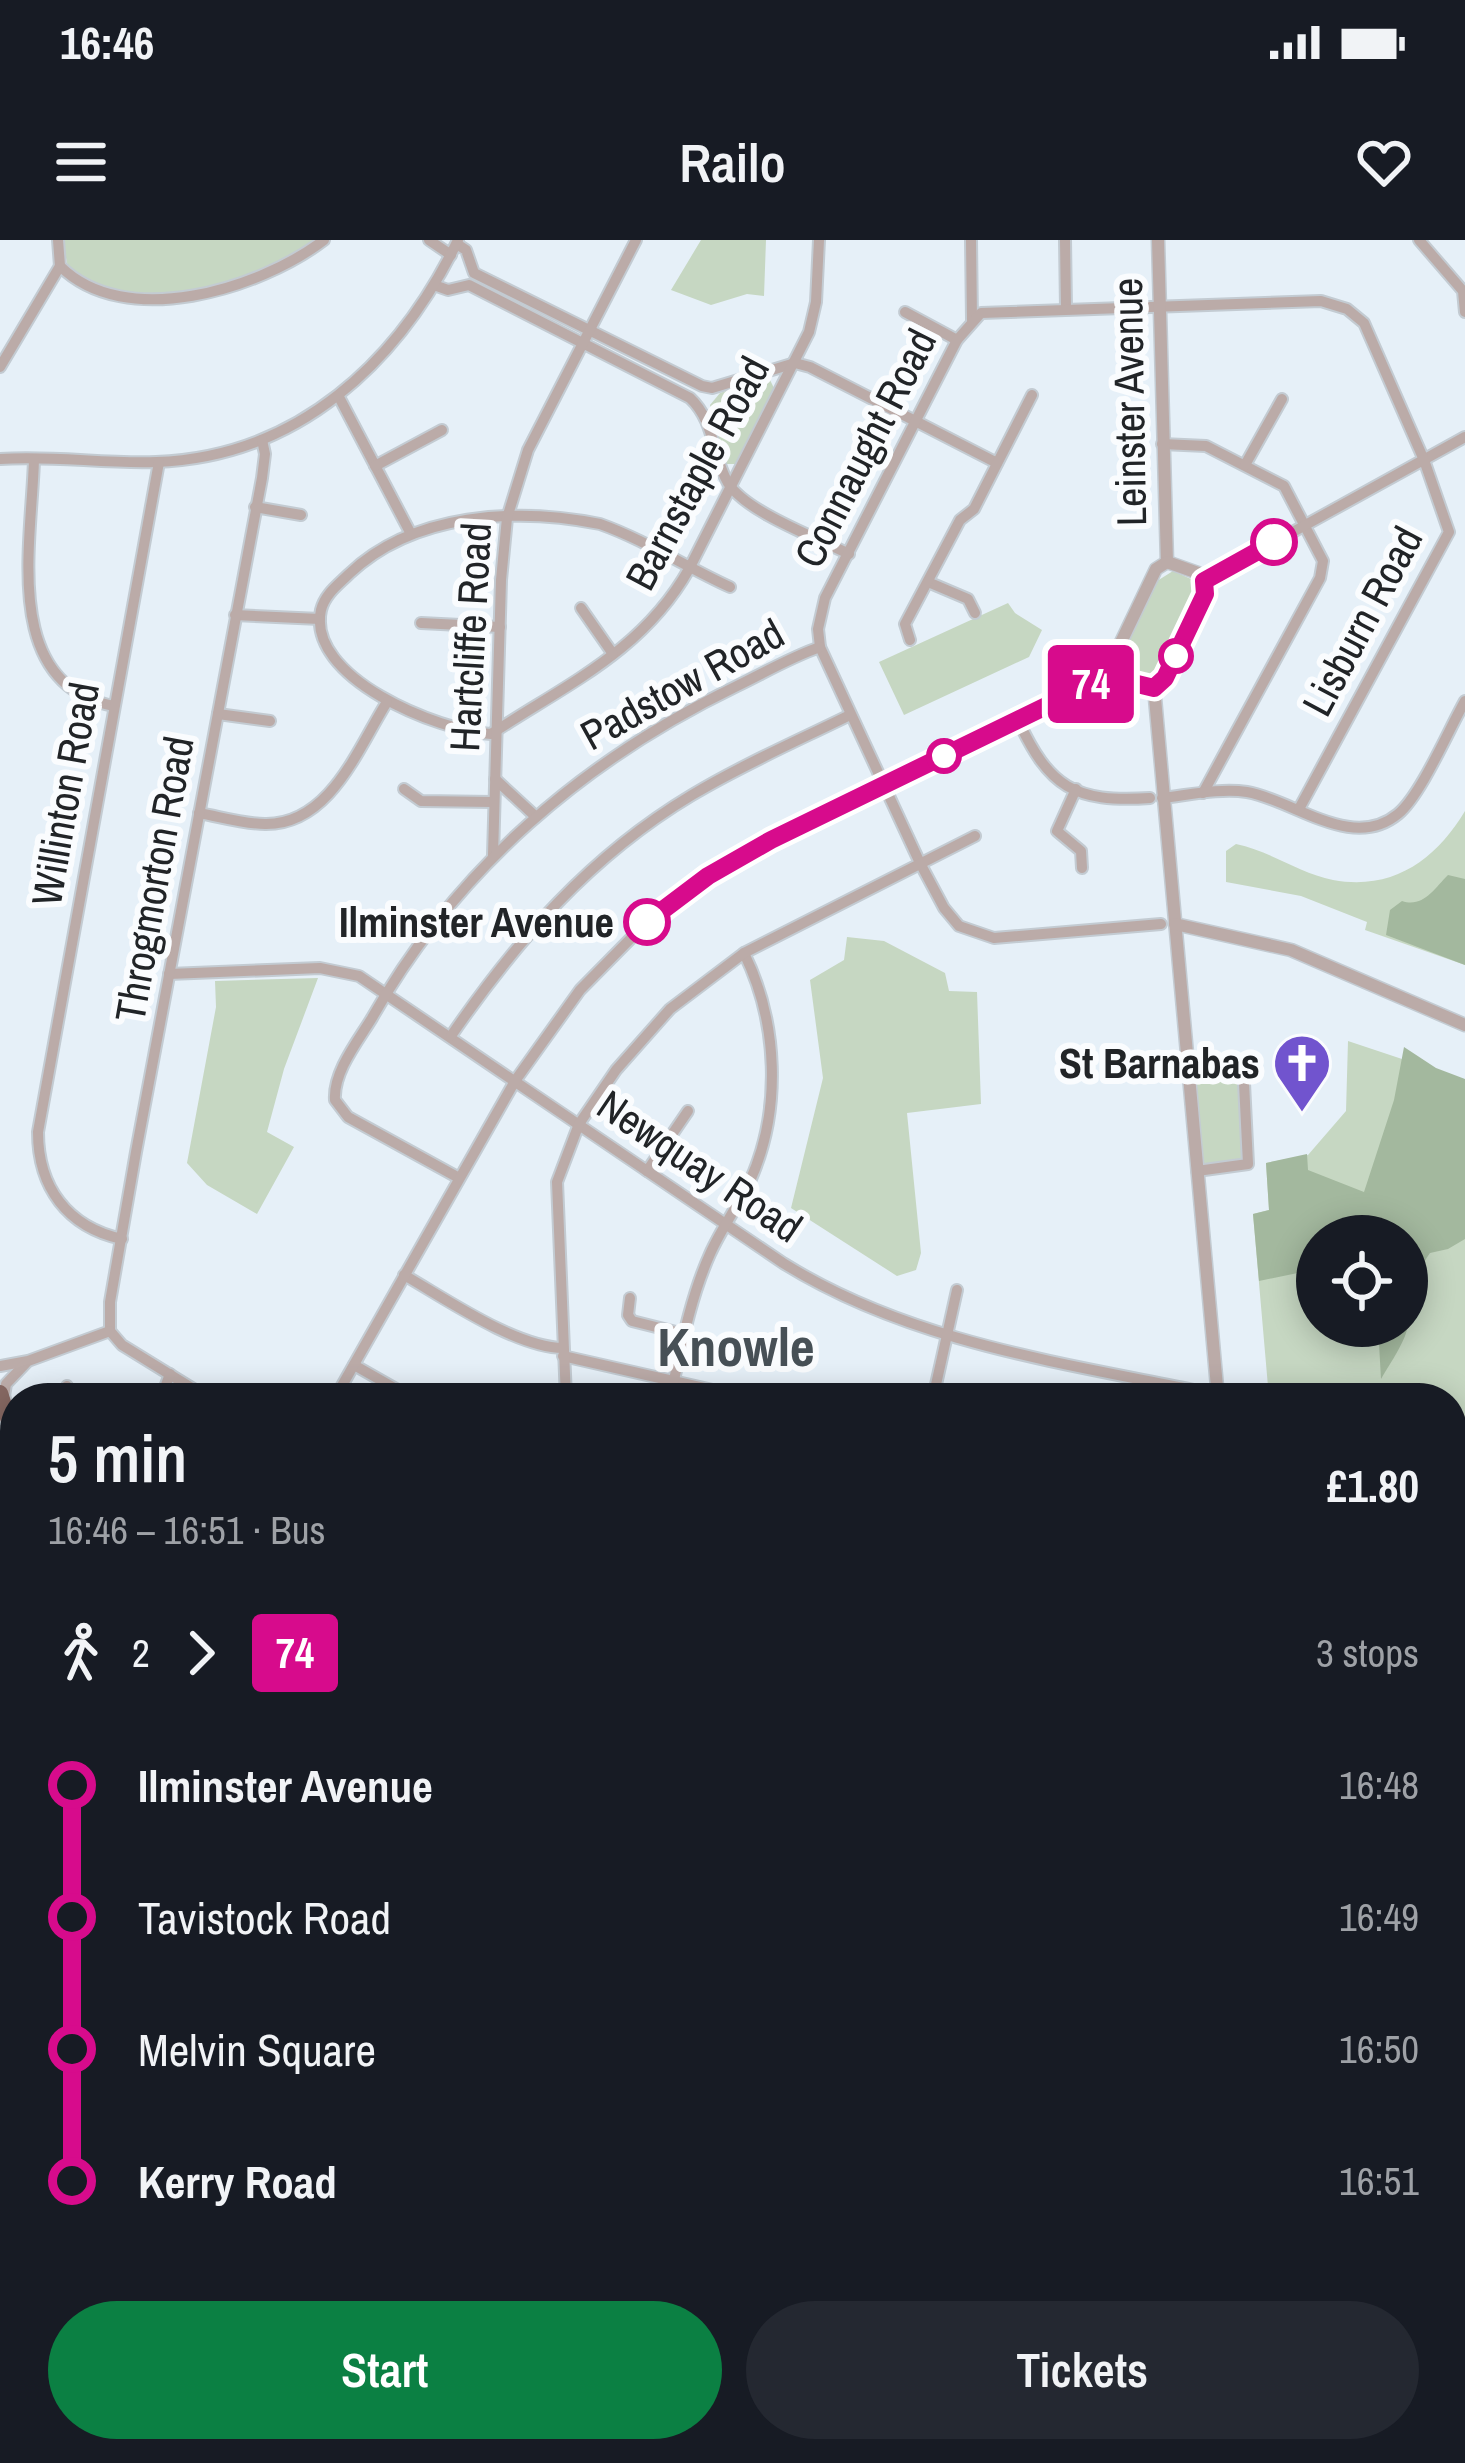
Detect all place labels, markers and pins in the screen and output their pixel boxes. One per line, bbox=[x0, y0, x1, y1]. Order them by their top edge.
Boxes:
unlabelled marker bbox=[1252, 520, 1296, 564]
unlabelled marker bbox=[1160, 640, 1192, 672]
unlabelled marker bbox=[928, 740, 960, 772]
place label: Ilminster Avenue bbox=[339, 894, 614, 950]
marker: Ilminster Avenue bbox=[625, 900, 669, 944]
church icon: St Barnabas bbox=[1271, 1032, 1333, 1114]
place label: St Barnabas bbox=[1059, 1035, 1260, 1091]

